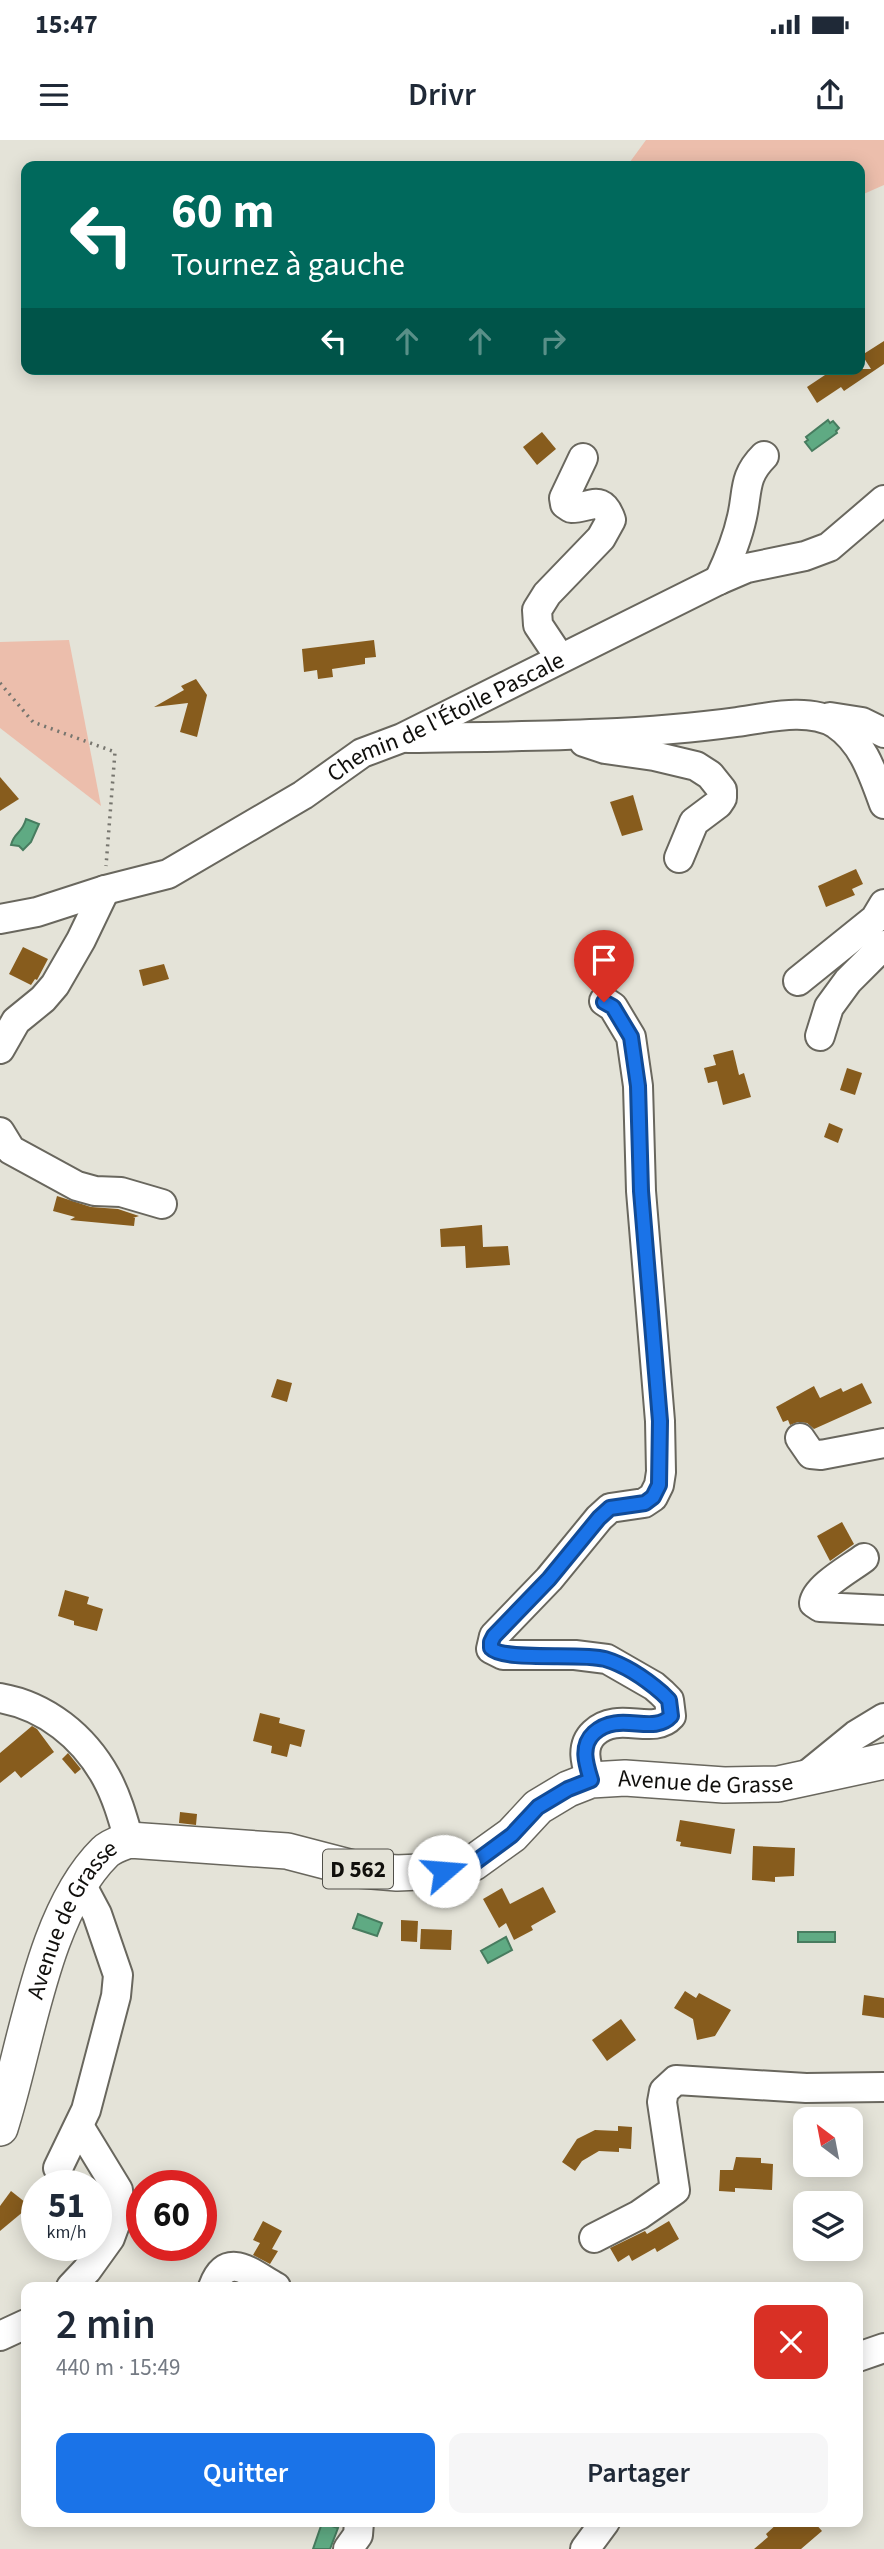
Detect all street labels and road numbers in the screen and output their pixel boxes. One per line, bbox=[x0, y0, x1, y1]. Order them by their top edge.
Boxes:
street label: Chemin de l'Étoile Pascale bbox=[320, 643, 570, 791]
street label: Avenue de Grasse bbox=[617, 1761, 797, 1803]
street label: Avenue de Grasse bbox=[18, 1831, 124, 2003]
road number: D 562 bbox=[323, 1850, 393, 1888]

